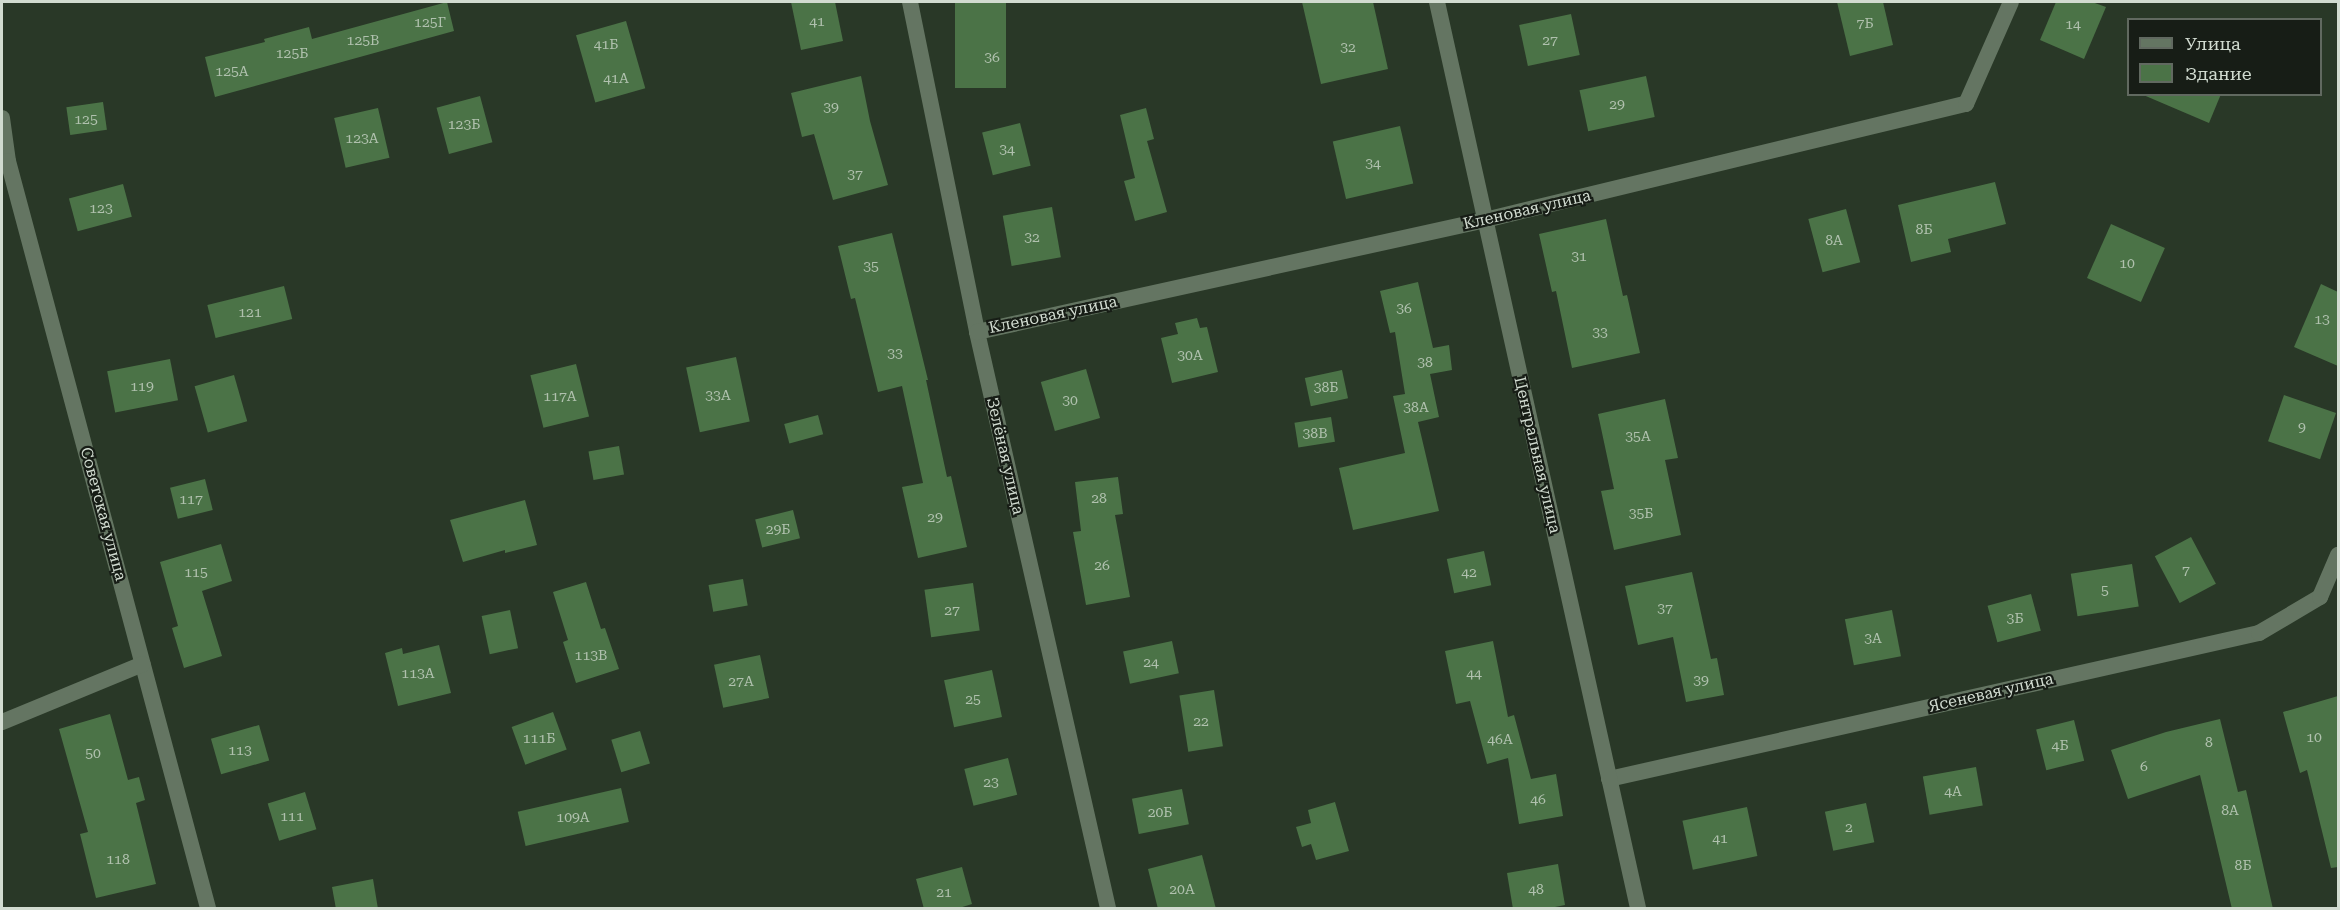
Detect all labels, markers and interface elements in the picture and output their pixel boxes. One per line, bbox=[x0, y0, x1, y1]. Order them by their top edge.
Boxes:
house number: 41 bbox=[809, 13, 825, 29]
house number: 125Г bbox=[414, 14, 446, 30]
house number: 7Б bbox=[1857, 15, 1873, 31]
house number: 14 bbox=[2065, 16, 2081, 32]
legend bbox=[2127, 18, 2322, 96]
house number: 125В bbox=[347, 32, 379, 48]
house number: 27 bbox=[1542, 32, 1558, 48]
text: Улица bbox=[2185, 33, 2241, 54]
house number: 41Б bbox=[594, 36, 618, 52]
house number: 32 bbox=[1340, 39, 1356, 55]
house number: 125Б bbox=[276, 45, 308, 61]
house number: 36 bbox=[984, 49, 1000, 65]
house number: 125А bbox=[215, 63, 249, 79]
text: Здание bbox=[2185, 63, 2252, 84]
house number: 41А bbox=[603, 70, 629, 86]
house number: 29 bbox=[1609, 96, 1625, 112]
house number: 39 bbox=[823, 99, 839, 115]
house number: 125 bbox=[74, 111, 98, 127]
house number: 123Б bbox=[448, 116, 480, 132]
house number: 123А bbox=[345, 130, 379, 146]
house number: 34 bbox=[999, 141, 1015, 157]
house number: 34 bbox=[1365, 155, 1381, 171]
house number: 37 bbox=[847, 166, 863, 182]
street label: Кленовая улица bbox=[1461, 186, 1593, 234]
house number: 123 bbox=[89, 200, 113, 216]
house number: 8Б bbox=[1916, 221, 1932, 237]
house number: 32 bbox=[1024, 229, 1040, 245]
house number: 8А bbox=[1825, 232, 1843, 248]
house number: 31 bbox=[1571, 248, 1587, 264]
house number: 10 bbox=[2119, 255, 2135, 271]
house number: 35 bbox=[863, 258, 879, 274]
street label: Кленовая улица bbox=[987, 292, 1119, 338]
house number: 36 bbox=[1396, 300, 1412, 316]
house number: 121 bbox=[238, 304, 262, 320]
house number: 13 bbox=[2314, 311, 2330, 327]
house number: 33 bbox=[1592, 324, 1608, 340]
house number: 33 bbox=[887, 345, 903, 361]
house number: 30А bbox=[1177, 347, 1203, 363]
house number: 38 bbox=[1417, 354, 1433, 370]
street label: Центральная улица bbox=[1510, 375, 1564, 535]
house number: 119 bbox=[130, 378, 154, 394]
house number: 38Б bbox=[1314, 379, 1338, 395]
house number: 33А bbox=[705, 387, 731, 403]
house number: 117А bbox=[543, 388, 577, 404]
house number: 30 bbox=[1062, 392, 1078, 408]
street label: Зелёная улица bbox=[982, 396, 1028, 516]
house number: 38А bbox=[1403, 399, 1429, 415]
house number: 9 bbox=[2298, 419, 2306, 435]
house number: 38В bbox=[1302, 425, 1328, 441]
house number: 35А bbox=[1625, 428, 1651, 444]
street label: Советская улица bbox=[76, 445, 130, 583]
house number: 28 bbox=[1091, 490, 1107, 506]
house number: 117 bbox=[179, 491, 203, 507]
house number: 35Б bbox=[1629, 505, 1653, 521]
house number: 29 bbox=[927, 509, 943, 525]
house number: 29Б bbox=[766, 521, 790, 537]
house number: 26 bbox=[1094, 557, 1110, 573]
house number: 7 bbox=[2182, 562, 2190, 578]
house number: 115 bbox=[184, 564, 208, 580]
house number: 42 bbox=[1461, 564, 1477, 580]
house number: 5 bbox=[2101, 582, 2109, 598]
house number: 37 bbox=[1657, 600, 1673, 616]
house number: 27 bbox=[944, 602, 960, 618]
house number: 3Б bbox=[2007, 610, 2023, 626]
house number: 3А bbox=[1864, 630, 1882, 646]
house number: 113В bbox=[575, 647, 607, 663]
house number: 24 bbox=[1143, 654, 1159, 670]
house number: 113А bbox=[401, 665, 435, 681]
house number: 44 bbox=[1466, 665, 1482, 681]
street label: Ясеневая улица bbox=[1927, 669, 2055, 717]
house number: 39 bbox=[1693, 672, 1709, 688]
house number: 27А bbox=[728, 673, 754, 689]
house number: 25 bbox=[965, 691, 981, 707]
house number: 22 bbox=[1193, 713, 1209, 729]
house number: 10 bbox=[2306, 729, 2322, 745]
house number: 111Б bbox=[523, 730, 555, 746]
house number: 46А bbox=[1487, 731, 1513, 747]
house number: 8 bbox=[2205, 734, 2213, 750]
house number: 4Б bbox=[2052, 737, 2068, 753]
house number: 113 bbox=[228, 742, 252, 758]
house number: 50 bbox=[85, 745, 101, 761]
house number: 6 bbox=[2140, 758, 2148, 774]
house number: 23 bbox=[983, 774, 999, 790]
house number: 4А bbox=[1944, 783, 1962, 799]
house number: 46 bbox=[1530, 791, 1546, 807]
house number: 8А bbox=[2221, 802, 2239, 818]
house number: 20Б bbox=[1148, 804, 1172, 820]
house number: 111 bbox=[280, 808, 304, 824]
house number: 109А bbox=[556, 809, 590, 825]
house number: 2 bbox=[1845, 819, 1853, 835]
house number: 41 bbox=[1712, 830, 1728, 846]
house number: 118 bbox=[106, 851, 130, 867]
house number: 8Б bbox=[2235, 857, 2251, 873]
house number: 20А bbox=[1169, 881, 1195, 897]
house number: 48 bbox=[1528, 881, 1544, 897]
house number: 21 bbox=[936, 884, 952, 900]

